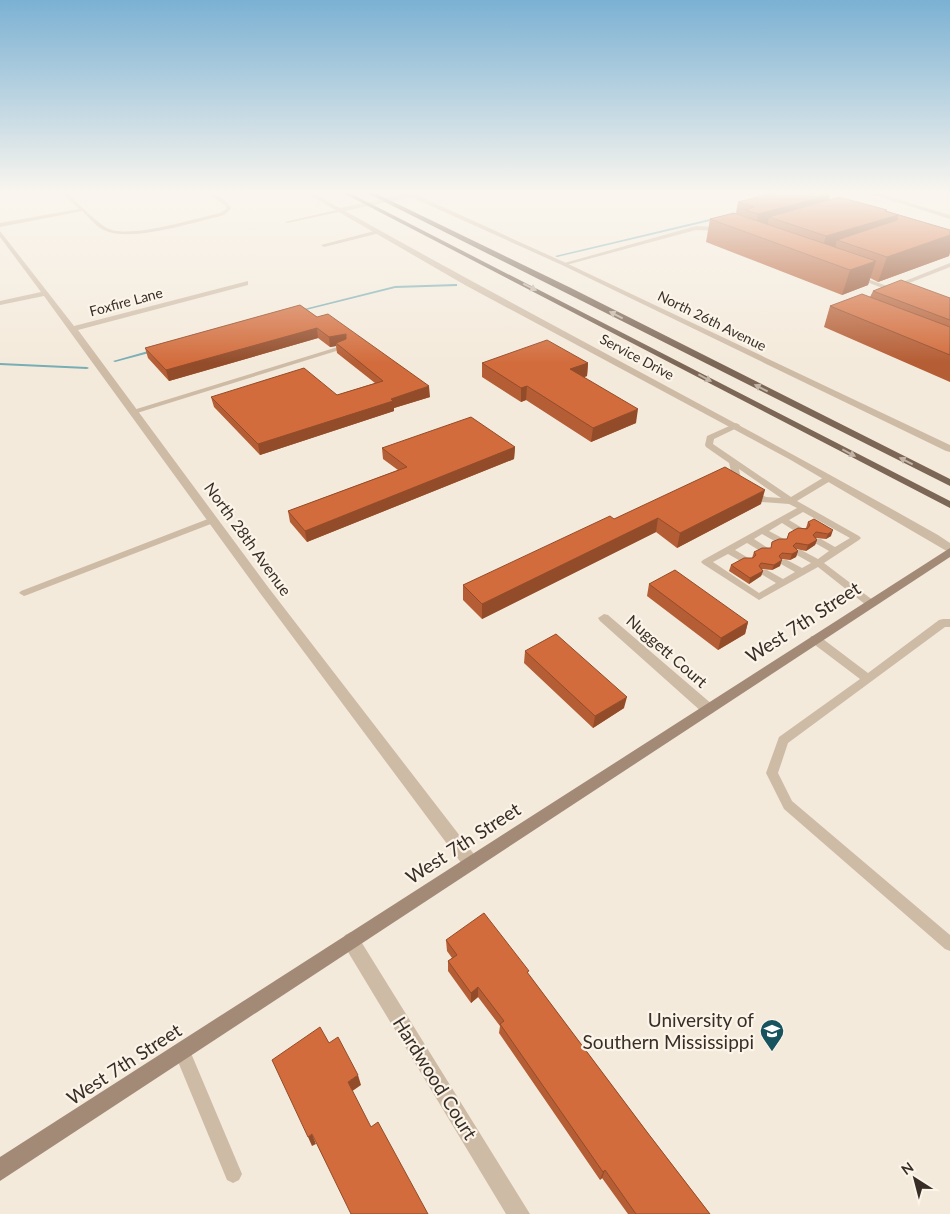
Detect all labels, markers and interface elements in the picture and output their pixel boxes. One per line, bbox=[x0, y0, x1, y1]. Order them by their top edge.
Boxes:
one-way arrow bbox=[522, 283, 537, 291]
street label: Foxfire Lane bbox=[87, 284, 164, 319]
street label: North 26th Avenue bbox=[655, 287, 769, 354]
one-way arrow bbox=[609, 311, 624, 319]
street label: Service Drive bbox=[597, 330, 677, 383]
one-way arrow bbox=[698, 374, 712, 382]
one-way arrow bbox=[754, 384, 769, 392]
one-way arrow bbox=[842, 449, 856, 457]
one-way arrow bbox=[899, 457, 914, 465]
street label: North 28th Avenue bbox=[201, 478, 296, 599]
street label: West 7th Street bbox=[741, 576, 864, 667]
street label: Nuggett Court bbox=[623, 610, 712, 691]
street label: West 7th Street bbox=[401, 797, 524, 888]
place label: University of Southern Mississippi bbox=[583, 1008, 754, 1053]
street label: Hardwood Court bbox=[388, 1012, 482, 1143]
street label: West 7th Street bbox=[62, 1018, 185, 1109]
school or university icon: University of Southern Mississippi bbox=[759, 1018, 785, 1052]
north arrow bbox=[890, 1154, 940, 1204]
text: N bbox=[898, 1158, 916, 1178]

